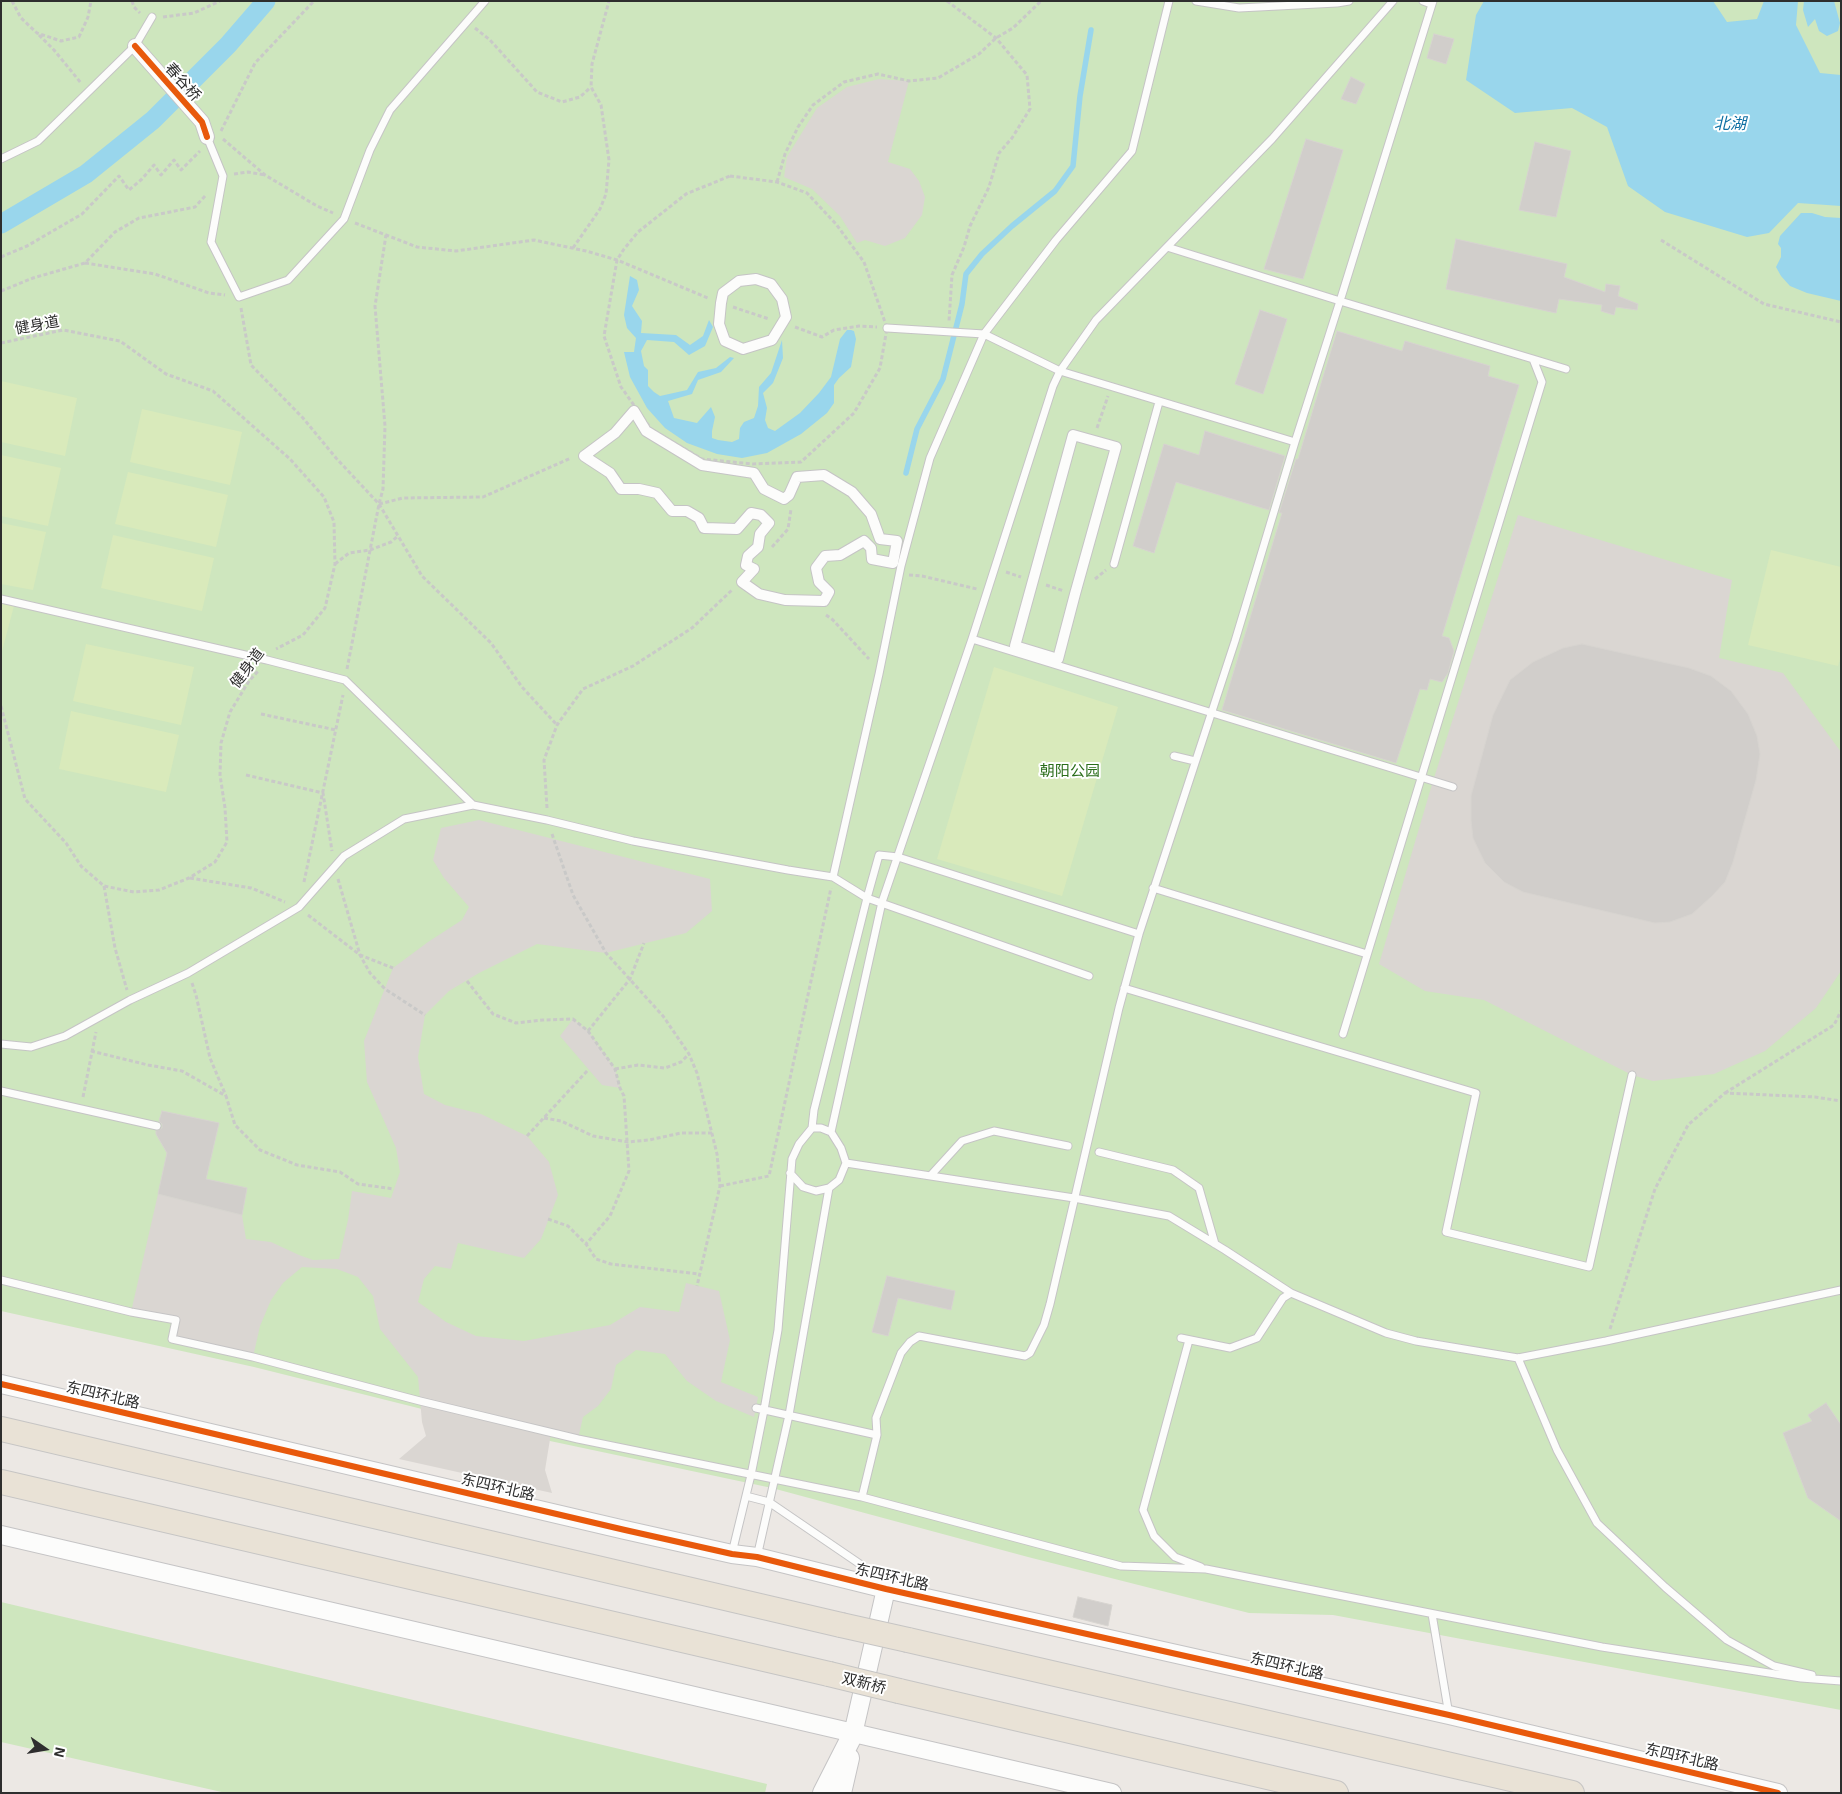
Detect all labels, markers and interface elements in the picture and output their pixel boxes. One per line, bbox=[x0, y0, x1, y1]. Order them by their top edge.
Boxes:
street label: 春谷桥 bbox=[161, 59, 205, 105]
water label: 北湖 bbox=[1714, 114, 1746, 134]
street label: 健身道 bbox=[13, 312, 61, 338]
street label: 健身道 bbox=[226, 645, 268, 691]
park label: 朝阳公园 bbox=[1040, 762, 1100, 780]
street label: 东四环北路 bbox=[64, 1378, 142, 1412]
street label: 东四环北路 bbox=[459, 1470, 537, 1504]
street label: 东四环北路 bbox=[853, 1560, 931, 1594]
street label: 东四环北路 bbox=[1248, 1649, 1326, 1683]
street label: 双新桥 bbox=[840, 1669, 888, 1697]
north arrow bbox=[20, 1724, 70, 1774]
street label: 东四环北路 bbox=[1643, 1740, 1721, 1774]
text: N bbox=[51, 1746, 70, 1759]

